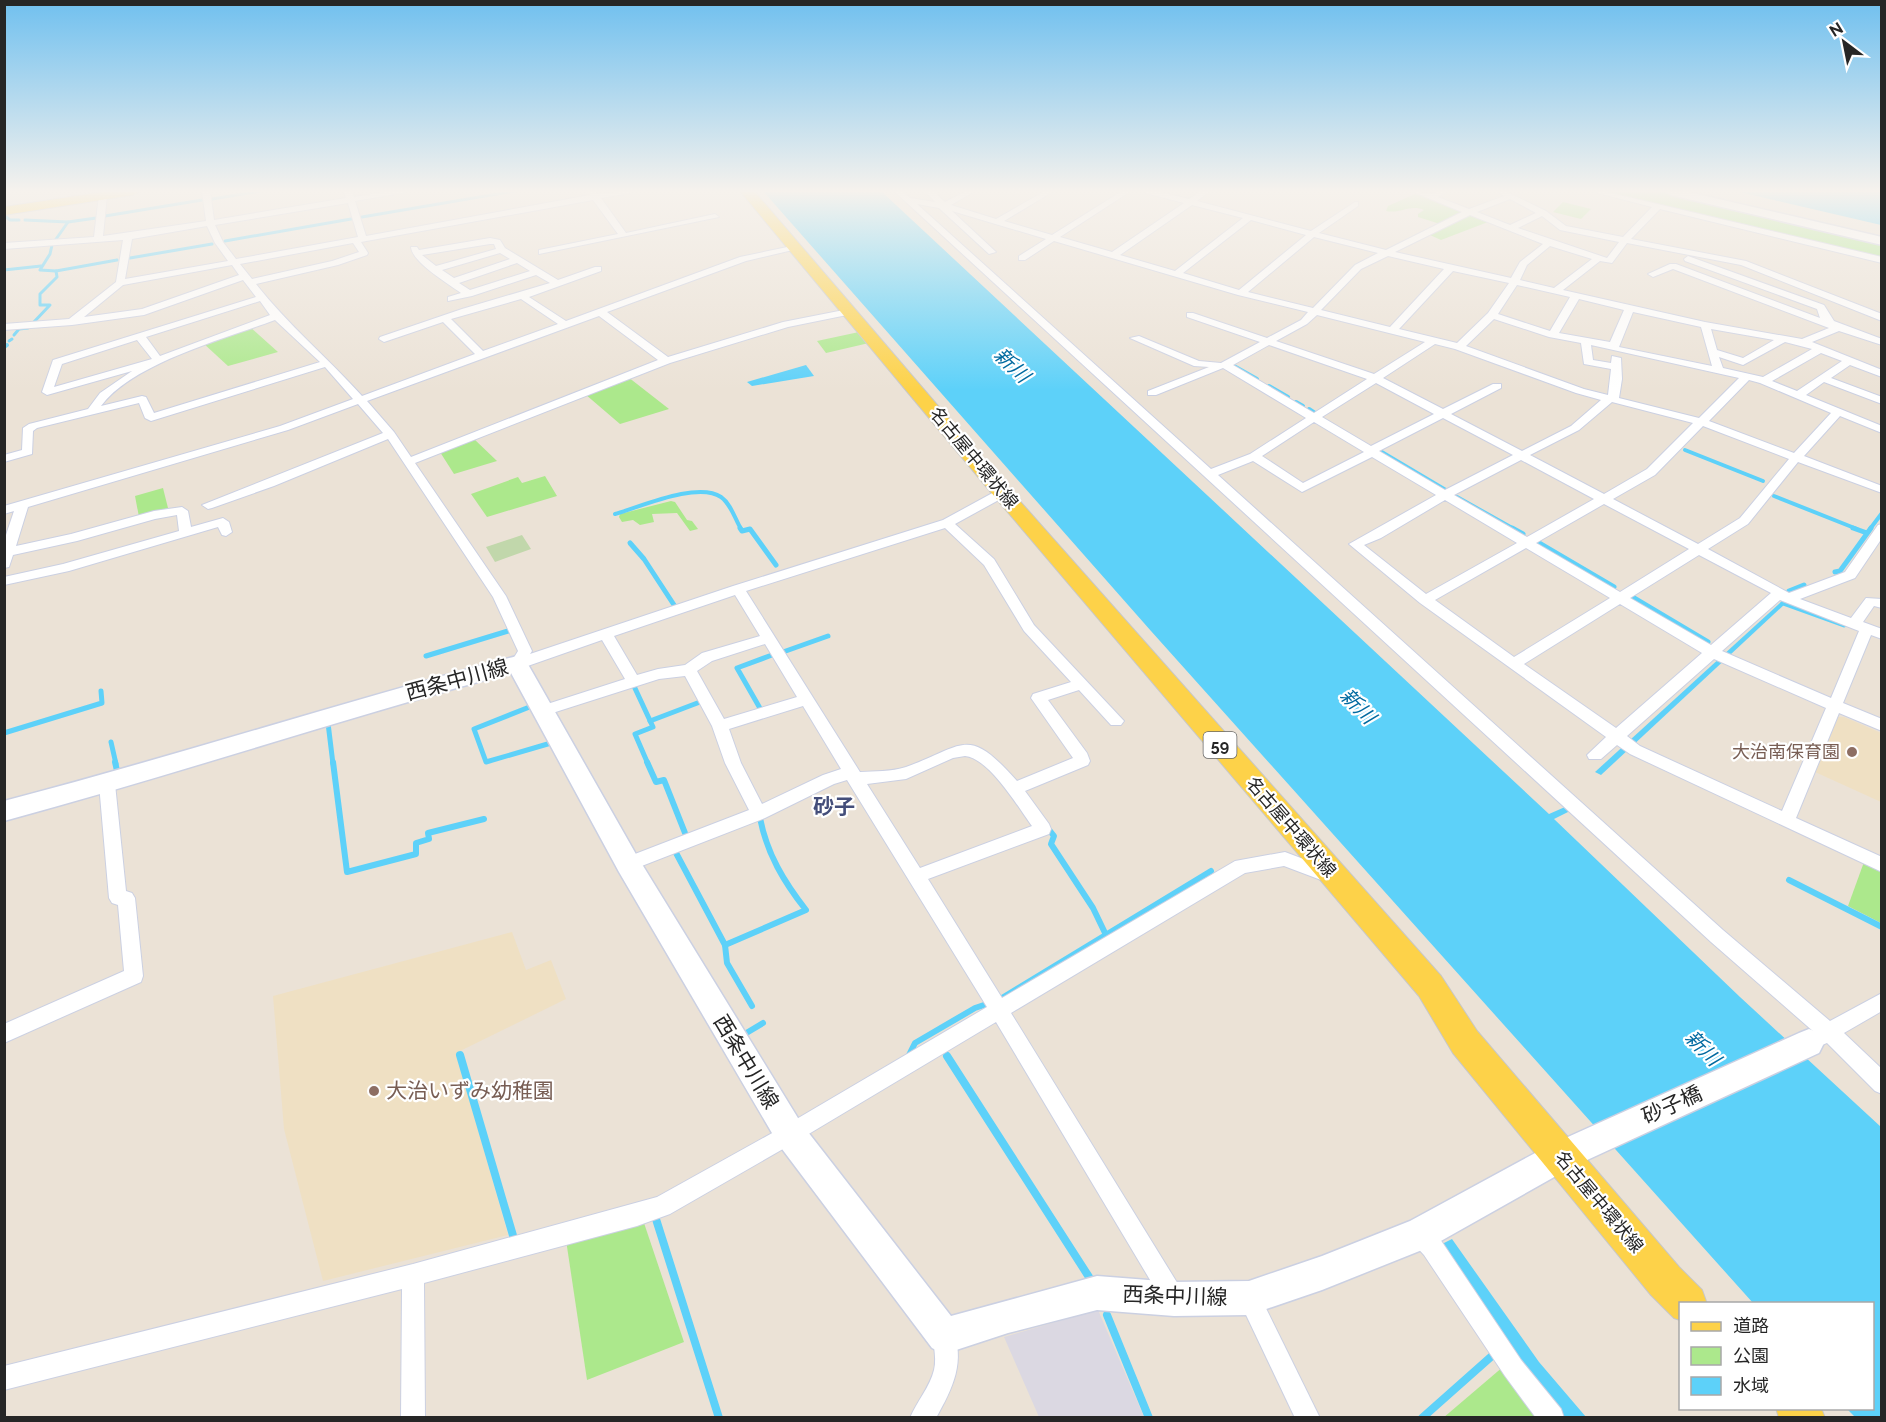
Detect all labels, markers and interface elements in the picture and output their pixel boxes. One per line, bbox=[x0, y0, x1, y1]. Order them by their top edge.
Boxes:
north arrow bbox=[1814, 12, 1874, 72]
text: N bbox=[1826, 18, 1847, 41]
water label: 新川 bbox=[989, 342, 1036, 389]
street label: 名古屋中環状線 bbox=[926, 403, 1023, 513]
street label: 西条中川線 bbox=[403, 654, 511, 705]
water label: 新川 bbox=[1335, 683, 1382, 730]
road number: 59 bbox=[1204, 732, 1236, 758]
place label: 大治南保育園 bbox=[1732, 741, 1840, 762]
marker: 大治南保育園 bbox=[1845, 745, 1859, 759]
street label: 名古屋中環状線 bbox=[1242, 772, 1341, 881]
district label: 砂子 bbox=[813, 794, 855, 819]
street label: 西条中川線 bbox=[709, 1010, 784, 1113]
water label: 新川 bbox=[1680, 1025, 1727, 1072]
place label: 大治いずみ幼稚園 bbox=[386, 1078, 554, 1103]
street label: 砂子橋 bbox=[1638, 1080, 1706, 1129]
marker: 大治いずみ幼稚園 bbox=[367, 1084, 381, 1098]
street label: 名古屋中環状線 bbox=[1551, 1147, 1648, 1257]
street label: 西条中川線 bbox=[1122, 1281, 1228, 1310]
legend bbox=[1679, 1302, 1874, 1410]
text: 道路 bbox=[1733, 1315, 1769, 1336]
text: 公園 bbox=[1733, 1345, 1769, 1366]
text: 水域 bbox=[1733, 1375, 1769, 1396]

